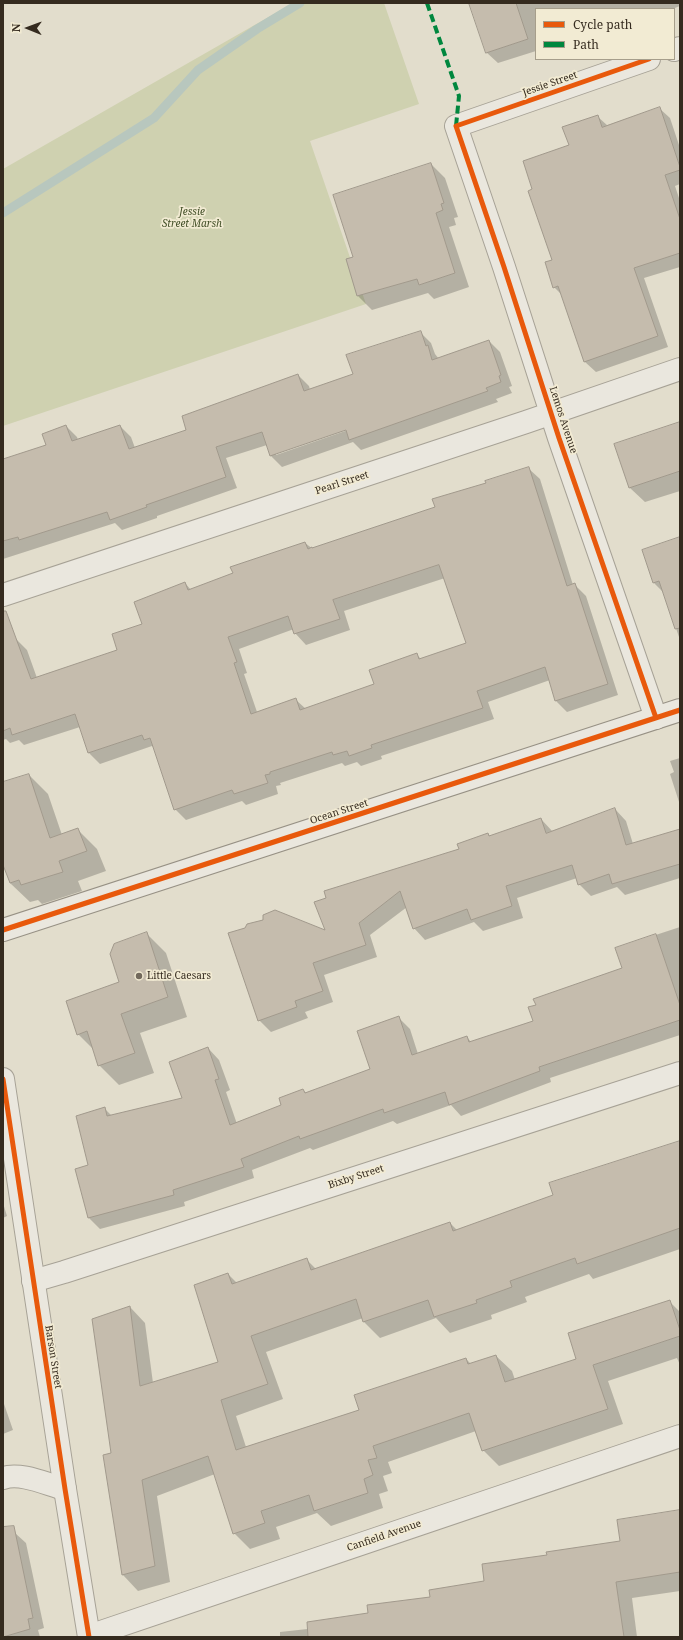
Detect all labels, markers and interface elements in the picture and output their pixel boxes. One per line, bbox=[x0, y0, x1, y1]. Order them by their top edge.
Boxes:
north arrow bbox=[8, 8, 48, 48]
legend bbox=[535, 8, 675, 60]
text: Cycle path bbox=[573, 16, 632, 33]
text: N bbox=[8, 23, 23, 32]
text: Path bbox=[573, 36, 599, 53]
street label: Jessie Street bbox=[521, 69, 579, 99]
park label: Jessie Street Marsh bbox=[162, 206, 222, 230]
street label: Lemos Avenue bbox=[547, 385, 579, 455]
street label: Pearl Street bbox=[314, 469, 370, 497]
street label: Ocean Street bbox=[308, 797, 370, 827]
place label: Little Caesars bbox=[147, 970, 211, 982]
marker: Little Caesars bbox=[134, 971, 144, 981]
street label: Bixby Street bbox=[327, 1162, 385, 1192]
street label: Barson Street bbox=[42, 1324, 64, 1390]
street label: Canfield Avenue bbox=[345, 1518, 423, 1554]

